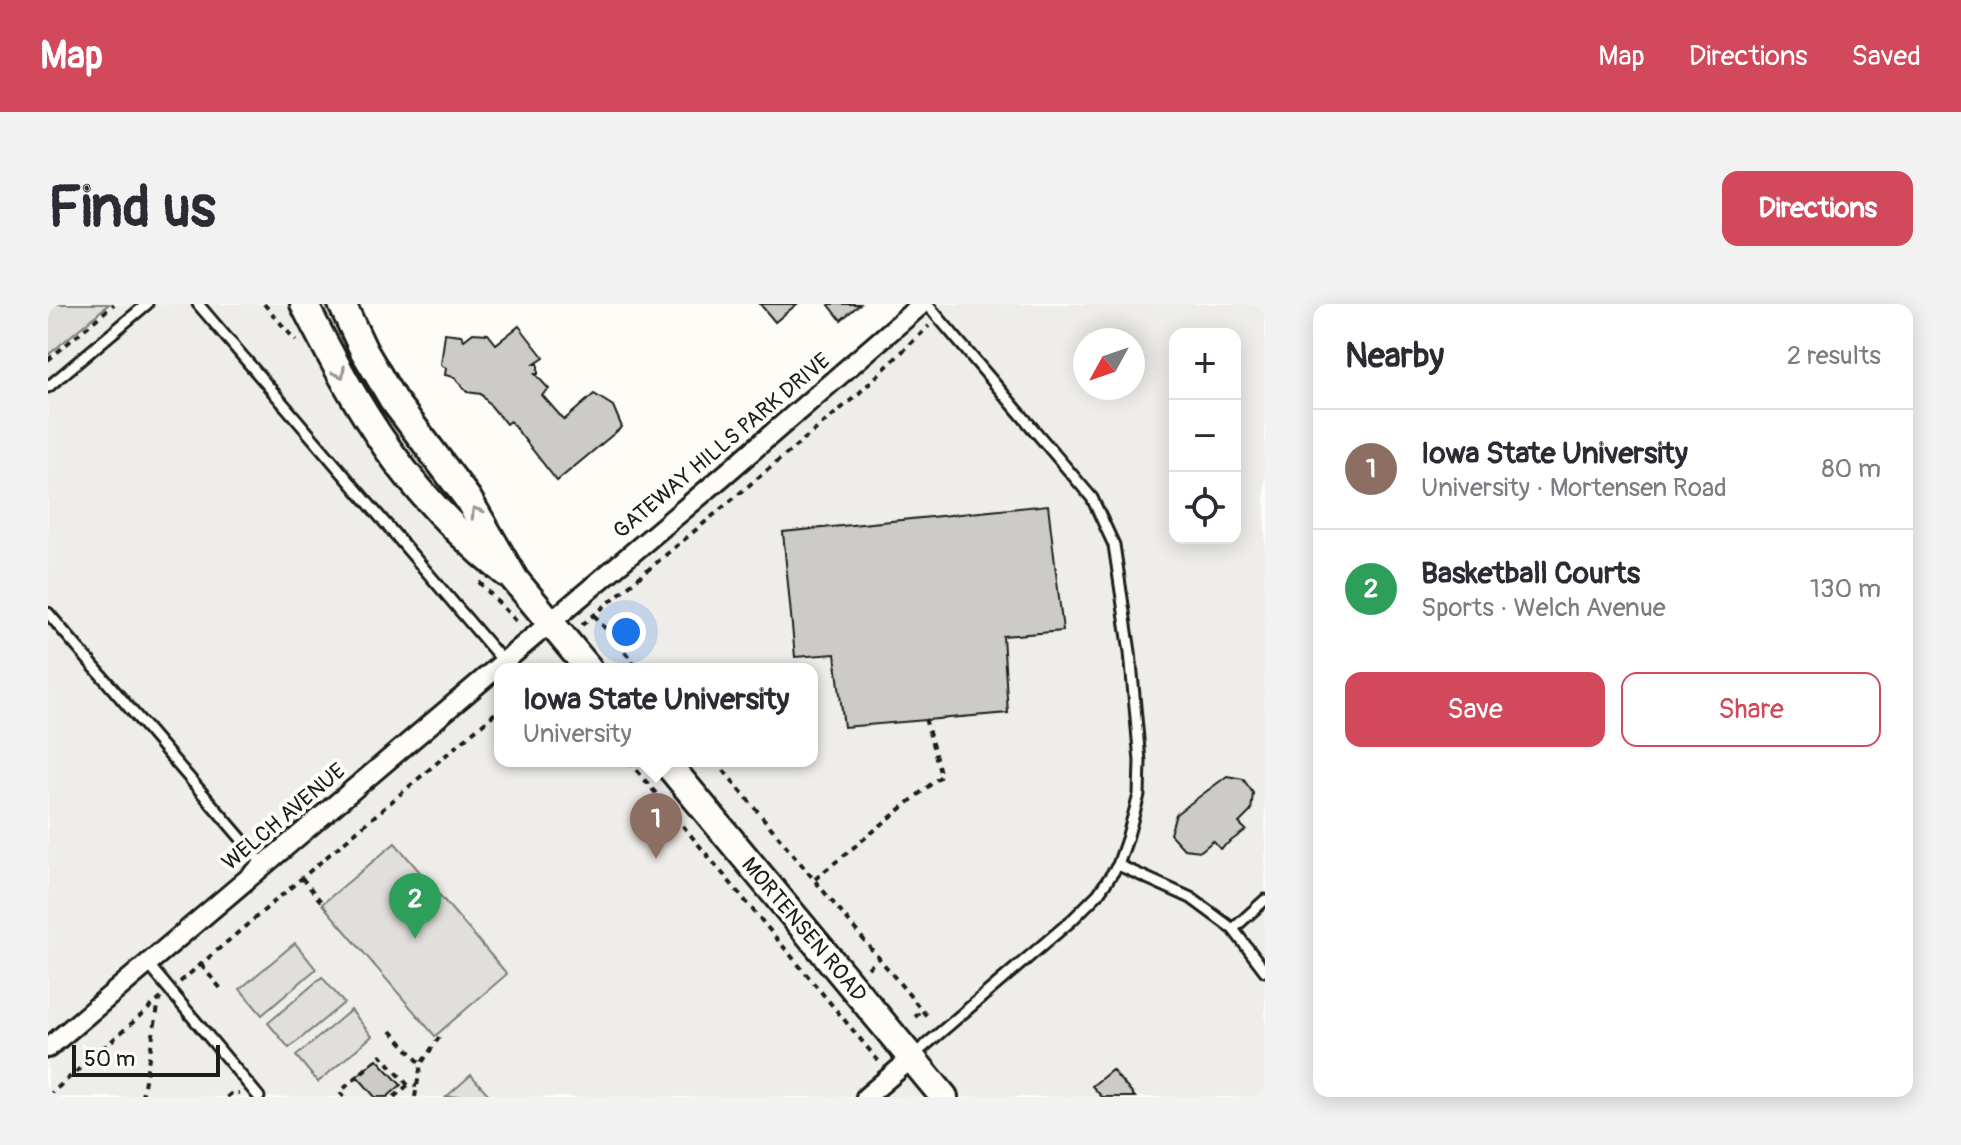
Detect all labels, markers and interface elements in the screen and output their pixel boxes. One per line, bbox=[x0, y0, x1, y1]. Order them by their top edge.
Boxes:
text: Map bbox=[40, 32, 103, 80]
text: Map bbox=[1598, 39, 1645, 74]
text: Directions bbox=[1689, 39, 1808, 74]
text: Saved bbox=[1852, 39, 1921, 74]
button: Directions bbox=[1722, 171, 1913, 246]
text: Find us bbox=[48, 174, 216, 243]
north arrow bbox=[1073, 328, 1145, 400]
map controls bbox=[1169, 328, 1241, 544]
button: + bbox=[1169, 328, 1241, 400]
text: Nearby bbox=[1345, 335, 1444, 378]
text: 2 results bbox=[1787, 340, 1881, 372]
street label: GATEWAY HILLS PARK DRIVE bbox=[607, 347, 836, 545]
one-way arrow bbox=[330, 365, 346, 379]
button: − bbox=[1169, 400, 1241, 472]
text: Iowa State University bbox=[1421, 435, 1688, 472]
text: 1 bbox=[1366, 453, 1376, 485]
text: 80 m bbox=[1821, 453, 1881, 485]
button: locate bbox=[1169, 472, 1241, 544]
text: University · Mortensen Road bbox=[1421, 472, 1727, 504]
one-way arrow bbox=[471, 506, 486, 521]
text: Basketball Courts bbox=[1421, 555, 1640, 592]
text: 2 bbox=[1364, 573, 1378, 605]
text: 130 m bbox=[1810, 573, 1881, 605]
text: Sports · Welch Avenue bbox=[1421, 592, 1666, 624]
your location bbox=[606, 612, 646, 652]
popup bbox=[494, 663, 818, 767]
button: Save bbox=[1345, 672, 1605, 747]
button: Share bbox=[1621, 672, 1881, 747]
text: Iowa State University bbox=[523, 681, 789, 718]
text: University bbox=[523, 718, 632, 750]
street label: WELCH AVENUE bbox=[216, 757, 351, 876]
pin: 1 bbox=[630, 793, 682, 859]
street label: MORTENSEN ROAD bbox=[735, 851, 873, 1008]
pin: 2 bbox=[389, 873, 441, 939]
scale bar bbox=[72, 1041, 220, 1077]
text: 50 m bbox=[84, 1045, 135, 1073]

